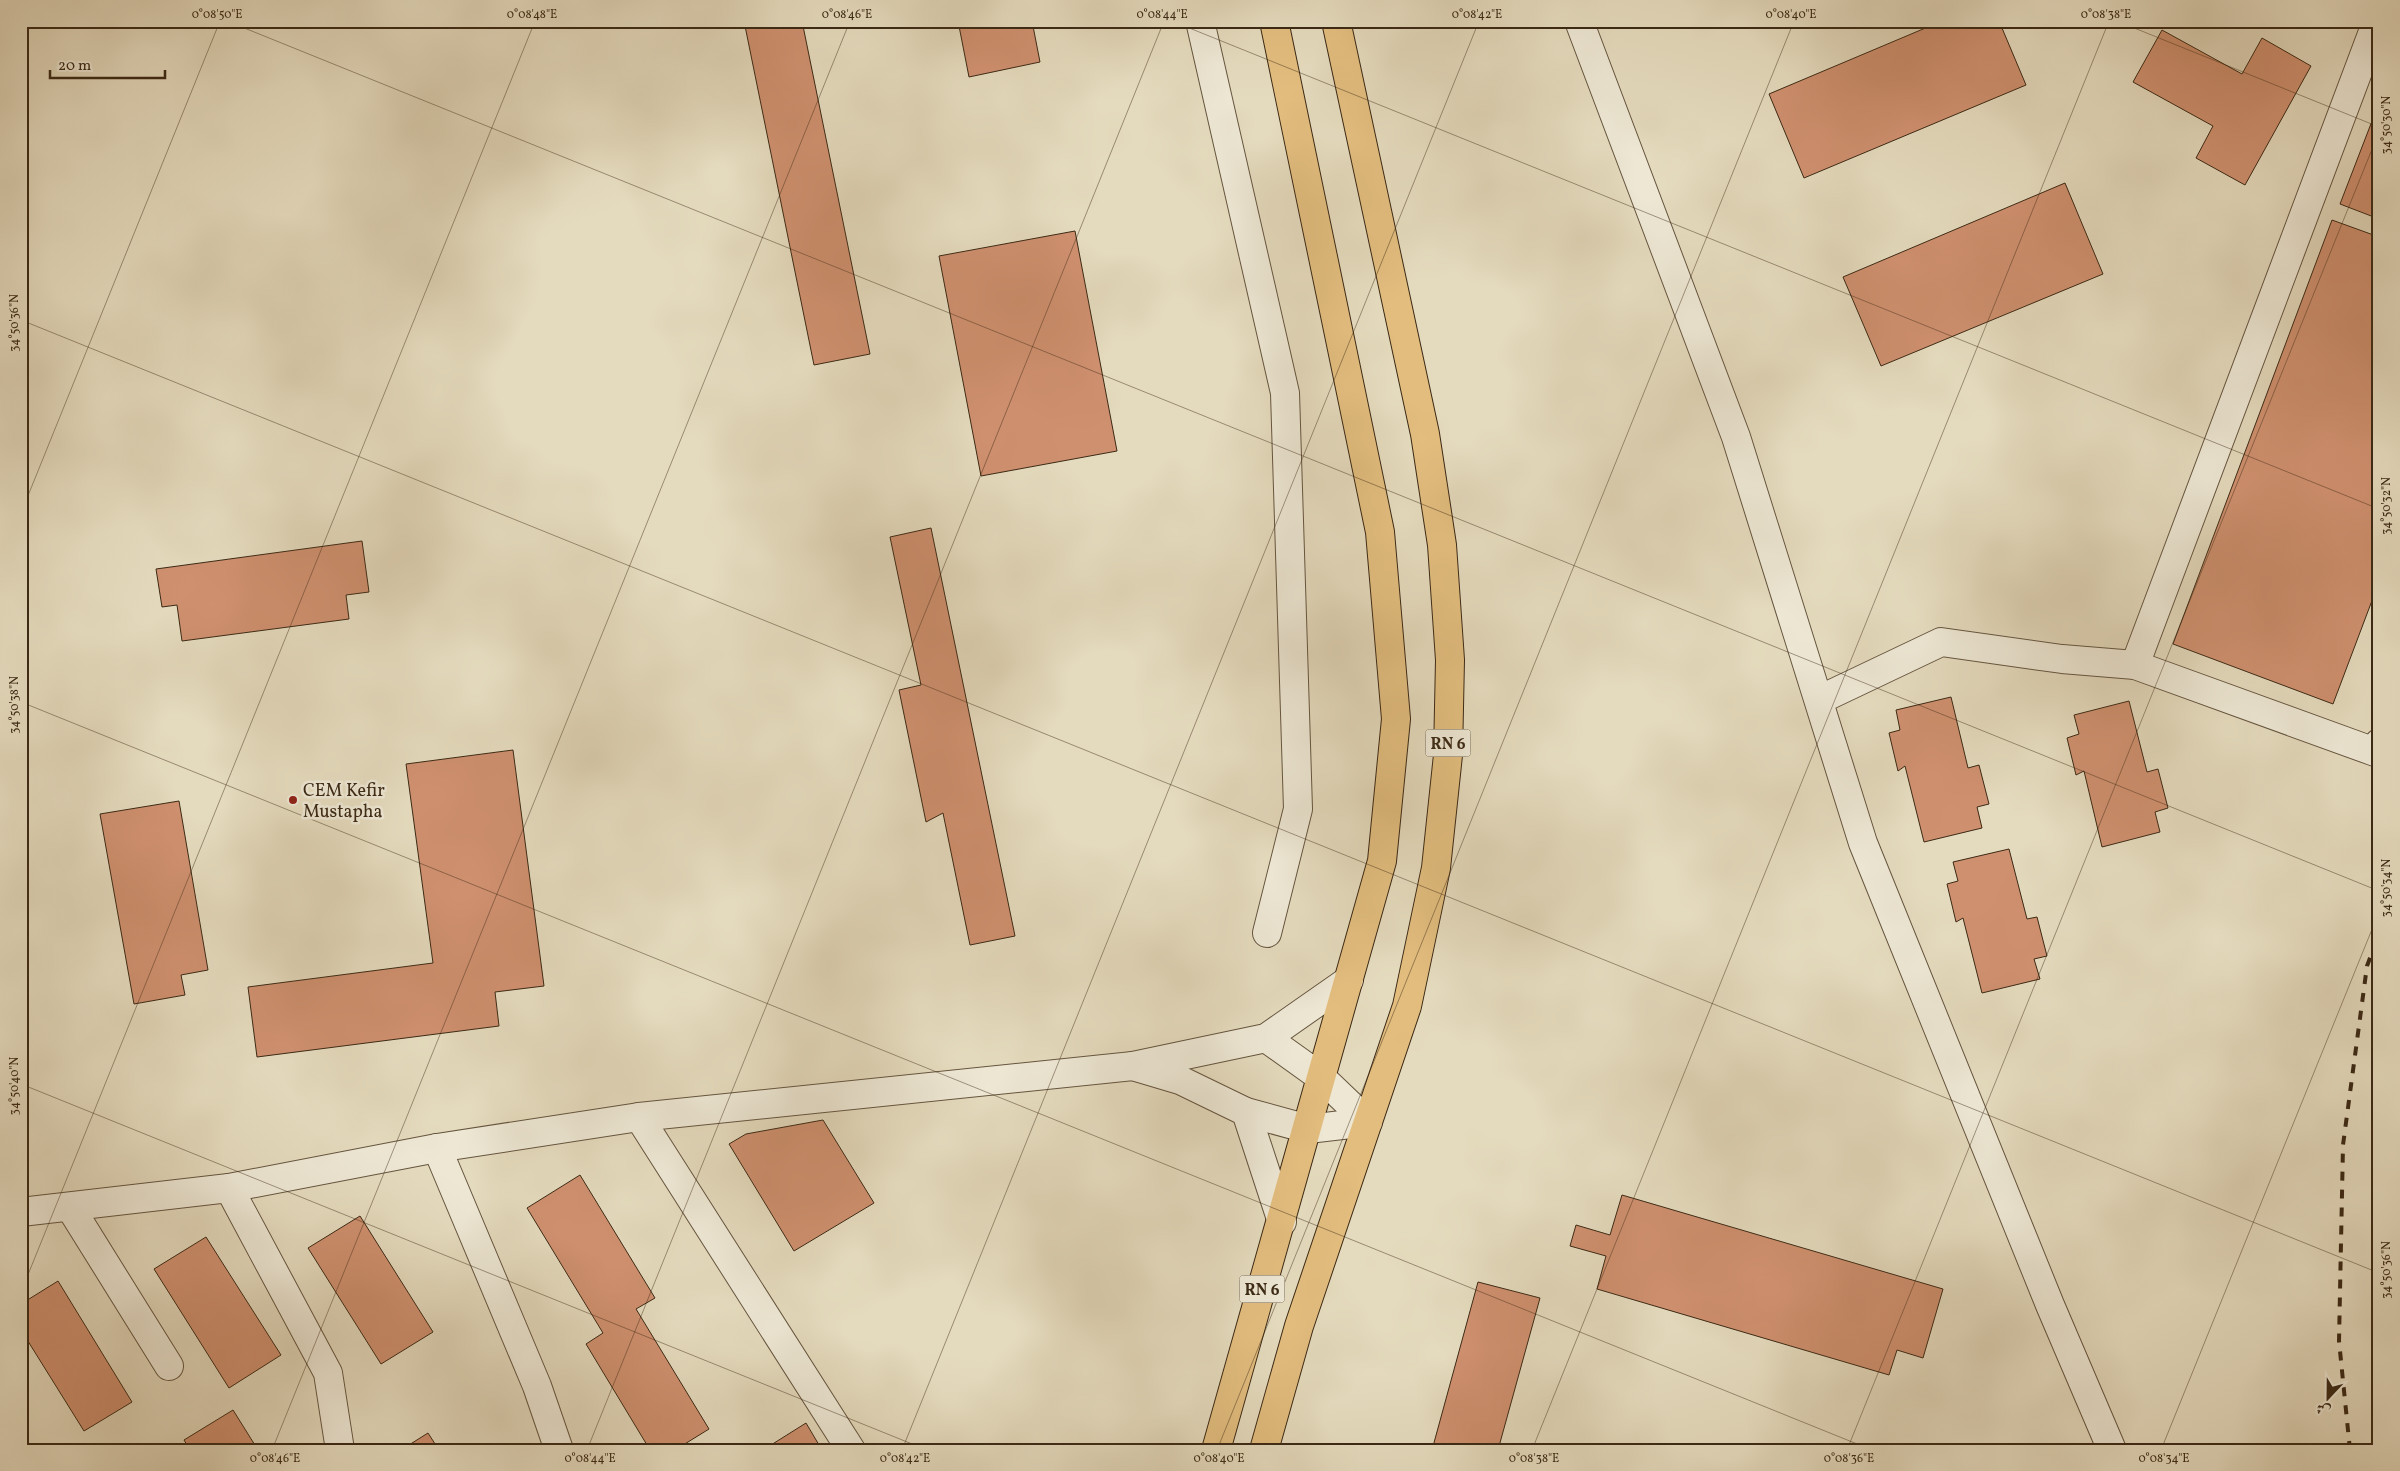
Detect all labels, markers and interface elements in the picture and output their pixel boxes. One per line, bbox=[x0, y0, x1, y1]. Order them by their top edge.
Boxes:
text: 0°08'50"E bbox=[192, 7, 242, 23]
text: 0°08'48"E bbox=[507, 7, 557, 23]
text: 0°08'46"E bbox=[822, 7, 872, 23]
text: 0°08'44"E bbox=[1136, 7, 1188, 23]
text: 0°08'42"E bbox=[1452, 7, 1502, 23]
text: 0°08'40"E bbox=[1765, 7, 1817, 23]
text: 0°08'38"E bbox=[2081, 7, 2131, 23]
scale bar bbox=[50, 48, 165, 80]
text: 20 m bbox=[58, 56, 91, 77]
text: 34°50'30"N bbox=[2379, 96, 2395, 154]
text: 34°50'36"N bbox=[7, 294, 23, 352]
text: 34°50'32"N bbox=[2379, 477, 2395, 535]
text: 34°50'38"N bbox=[7, 676, 23, 734]
road number: RN 6 bbox=[1426, 730, 1470, 756]
place label: CEM Kefir Mustapha bbox=[303, 779, 385, 825]
marker: CEM Kefir Mustapha bbox=[287, 794, 299, 806]
text: 34°50'34"N bbox=[2379, 859, 2395, 917]
text: 34°50'40"N bbox=[7, 1057, 23, 1115]
text: 34°50'36"N bbox=[2379, 1241, 2395, 1299]
road number: RN 6 bbox=[1240, 1276, 1284, 1302]
north arrow bbox=[2302, 1374, 2352, 1424]
text: ش bbox=[2314, 1397, 2334, 1420]
text: 0°08'46"E bbox=[250, 1451, 300, 1467]
text: 0°08'44"E bbox=[564, 1451, 616, 1467]
text: 0°08'42"E bbox=[880, 1451, 930, 1467]
text: 0°08'40"E bbox=[1193, 1451, 1245, 1467]
text: 0°08'38"E bbox=[1509, 1451, 1559, 1467]
text: 0°08'36"E bbox=[1824, 1451, 1874, 1467]
text: 0°08'34"E bbox=[2138, 1451, 2190, 1467]

